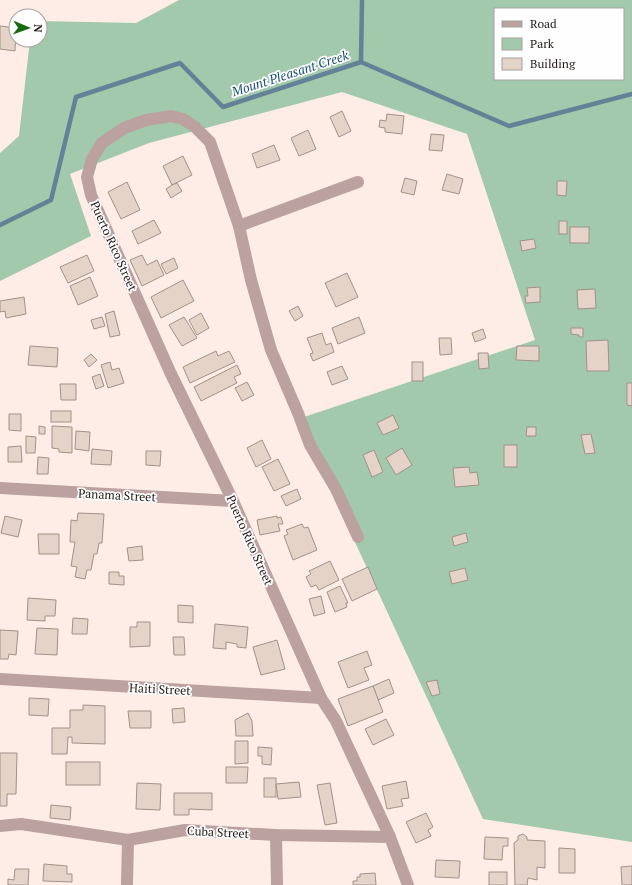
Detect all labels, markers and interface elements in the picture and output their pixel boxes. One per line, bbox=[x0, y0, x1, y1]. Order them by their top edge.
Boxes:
north arrow bbox=[8, 8, 48, 48]
legend bbox=[494, 8, 624, 80]
text: Road bbox=[530, 16, 557, 31]
text: N bbox=[31, 24, 45, 33]
text: Park bbox=[530, 36, 555, 51]
water label: Mount Pleasant Creek bbox=[228, 45, 352, 101]
text: Building bbox=[530, 56, 576, 71]
street label: Puerto Rico Street bbox=[87, 199, 141, 294]
street label: Panama Street bbox=[78, 485, 157, 505]
street label: Puerto Rico Street bbox=[223, 493, 277, 588]
street label: Haiti Street bbox=[129, 680, 192, 698]
street label: Cuba Street bbox=[187, 823, 250, 841]

